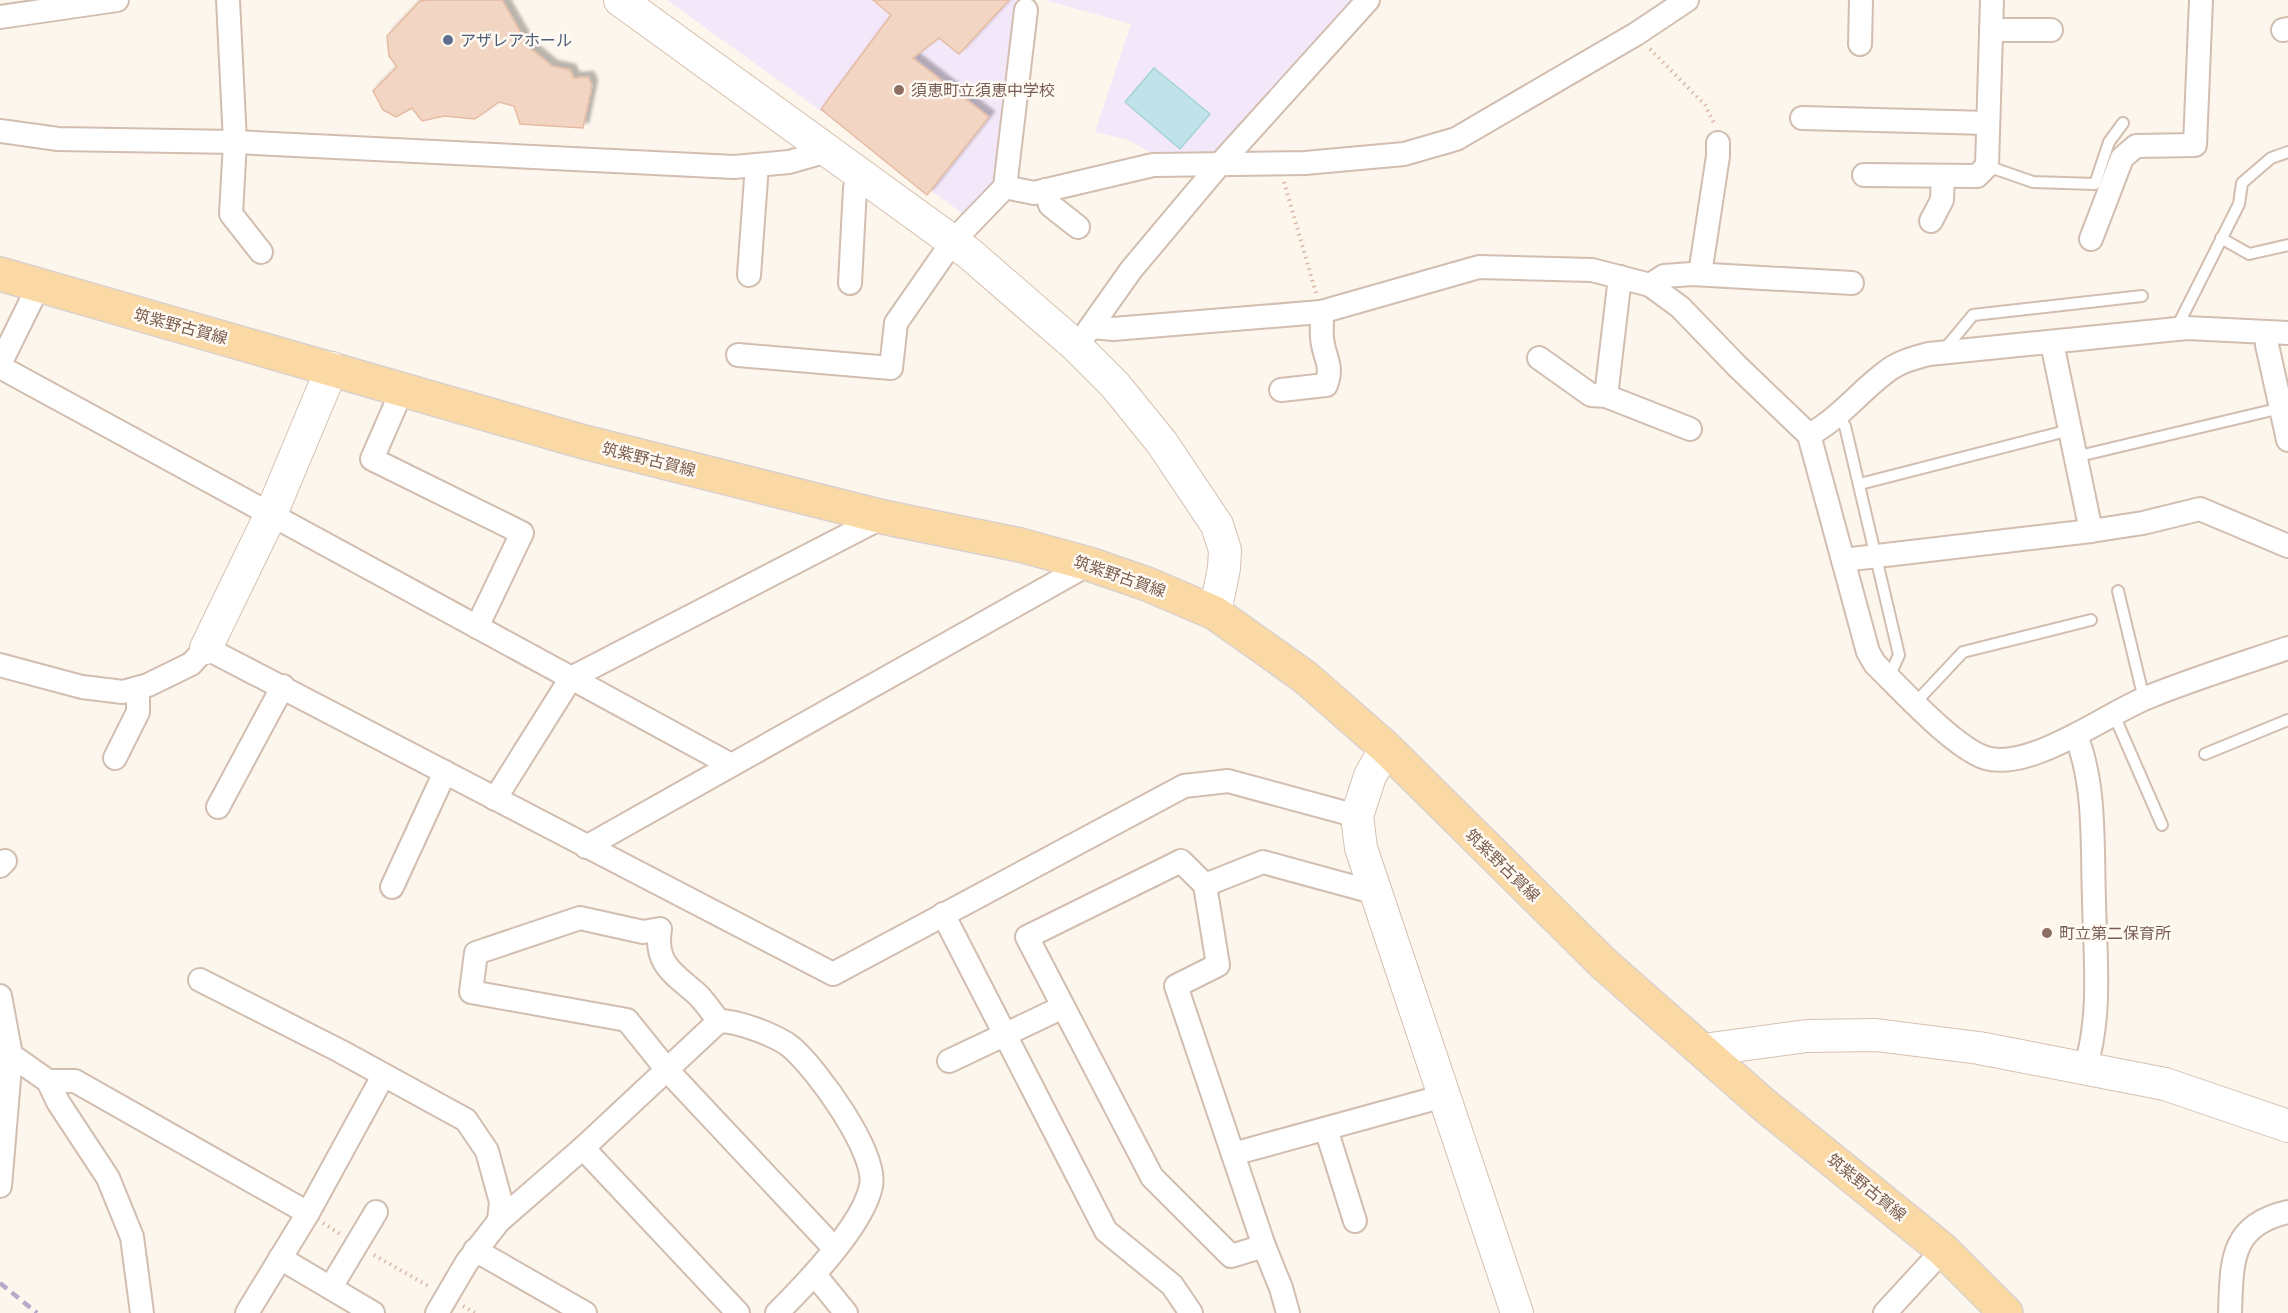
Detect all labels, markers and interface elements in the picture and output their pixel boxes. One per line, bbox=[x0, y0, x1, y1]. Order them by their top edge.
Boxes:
place label: アザレアホール bbox=[460, 29, 572, 51]
marker: アザレアホール bbox=[441, 33, 455, 47]
place label: 須恵町立須恵中学校 bbox=[911, 79, 1055, 101]
marker: 須恵町立須恵中学校 bbox=[892, 83, 906, 97]
street label: 筑紫野古賀線 bbox=[132, 303, 230, 349]
street label: 筑紫野古賀線 bbox=[600, 437, 698, 481]
street label: 筑紫野古賀線 bbox=[1071, 550, 1169, 602]
street label: 筑紫野古賀線 bbox=[1461, 824, 1545, 906]
place label: 町立第二保育所 bbox=[2059, 922, 2171, 944]
marker: 町立第二保育所 bbox=[2040, 926, 2054, 940]
street label: 筑紫野古賀線 bbox=[1823, 1148, 1911, 1226]

